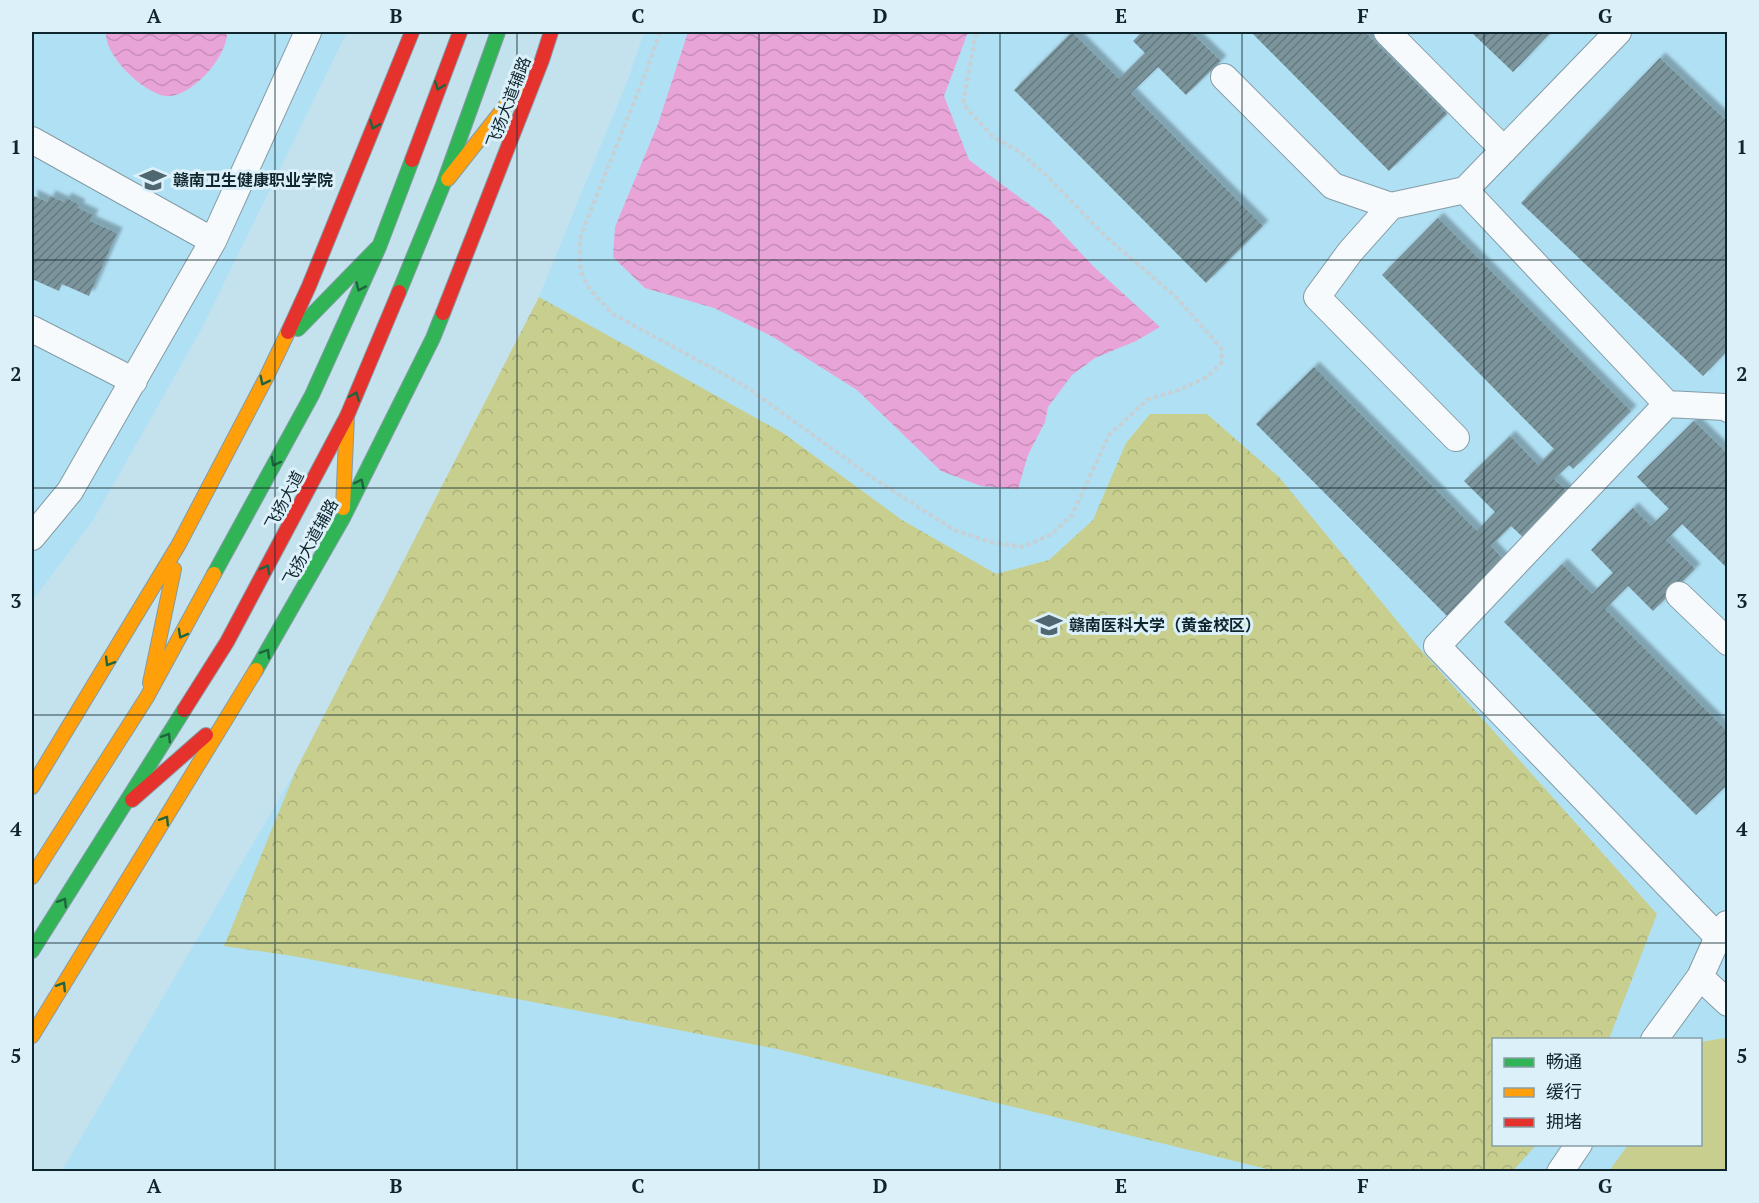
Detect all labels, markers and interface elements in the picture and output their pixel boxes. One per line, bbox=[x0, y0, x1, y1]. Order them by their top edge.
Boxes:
text: A bbox=[147, 2, 162, 29]
text: B bbox=[390, 2, 403, 29]
text: C bbox=[631, 2, 645, 29]
text: D bbox=[873, 2, 887, 29]
text: E bbox=[1115, 2, 1127, 29]
text: F bbox=[1357, 2, 1369, 29]
text: G bbox=[1598, 2, 1612, 29]
street label: 飞扬大道辅路 bbox=[481, 53, 535, 151]
one-way arrow bbox=[434, 80, 447, 91]
one-way arrow bbox=[369, 118, 381, 129]
text: 1 bbox=[10, 133, 22, 160]
text: 1 bbox=[1736, 133, 1748, 160]
school or university icon: 赣南卫生健康职业学院 bbox=[138, 165, 168, 195]
place label: 赣南卫生健康职业学院 bbox=[173, 169, 333, 191]
one-way arrow bbox=[356, 281, 368, 292]
text: 2 bbox=[10, 360, 22, 387]
text: 2 bbox=[1736, 360, 1748, 387]
one-way arrow bbox=[260, 374, 271, 385]
one-way arrow bbox=[348, 391, 360, 402]
one-way arrow bbox=[271, 456, 282, 467]
street label: 飞扬大道 bbox=[259, 467, 309, 533]
one-way arrow bbox=[353, 478, 365, 489]
street label: 飞扬大道辅路 bbox=[277, 495, 343, 589]
one-way arrow bbox=[259, 565, 270, 575]
text: 3 bbox=[10, 587, 22, 614]
text: 3 bbox=[1736, 587, 1748, 614]
school or university icon: 赣南医科大学（黄金校区） bbox=[1034, 610, 1064, 640]
place label: 赣南医科大学（黄金校区） bbox=[1069, 614, 1261, 636]
one-way arrow bbox=[178, 627, 189, 638]
one-way arrow bbox=[258, 649, 270, 659]
one-way arrow bbox=[105, 656, 116, 666]
one-way arrow bbox=[159, 733, 171, 743]
text: 4 bbox=[10, 815, 22, 842]
text: 4 bbox=[1736, 815, 1748, 842]
one-way arrow bbox=[157, 816, 169, 826]
one-way arrow bbox=[55, 898, 67, 908]
one-way arrow bbox=[55, 982, 67, 992]
legend bbox=[1492, 1038, 1702, 1146]
text: 5 bbox=[10, 1042, 22, 1069]
text: 5 bbox=[1736, 1042, 1748, 1069]
text: 畅通 bbox=[1546, 1049, 1582, 1073]
text: 缓行 bbox=[1546, 1079, 1582, 1103]
text: 拥堵 bbox=[1546, 1109, 1582, 1133]
text: A bbox=[147, 1172, 162, 1199]
text: B bbox=[390, 1172, 403, 1199]
text: C bbox=[631, 1172, 645, 1199]
text: D bbox=[873, 1172, 887, 1199]
text: E bbox=[1115, 1172, 1127, 1199]
text: F bbox=[1357, 1172, 1369, 1199]
text: G bbox=[1598, 1172, 1612, 1199]

